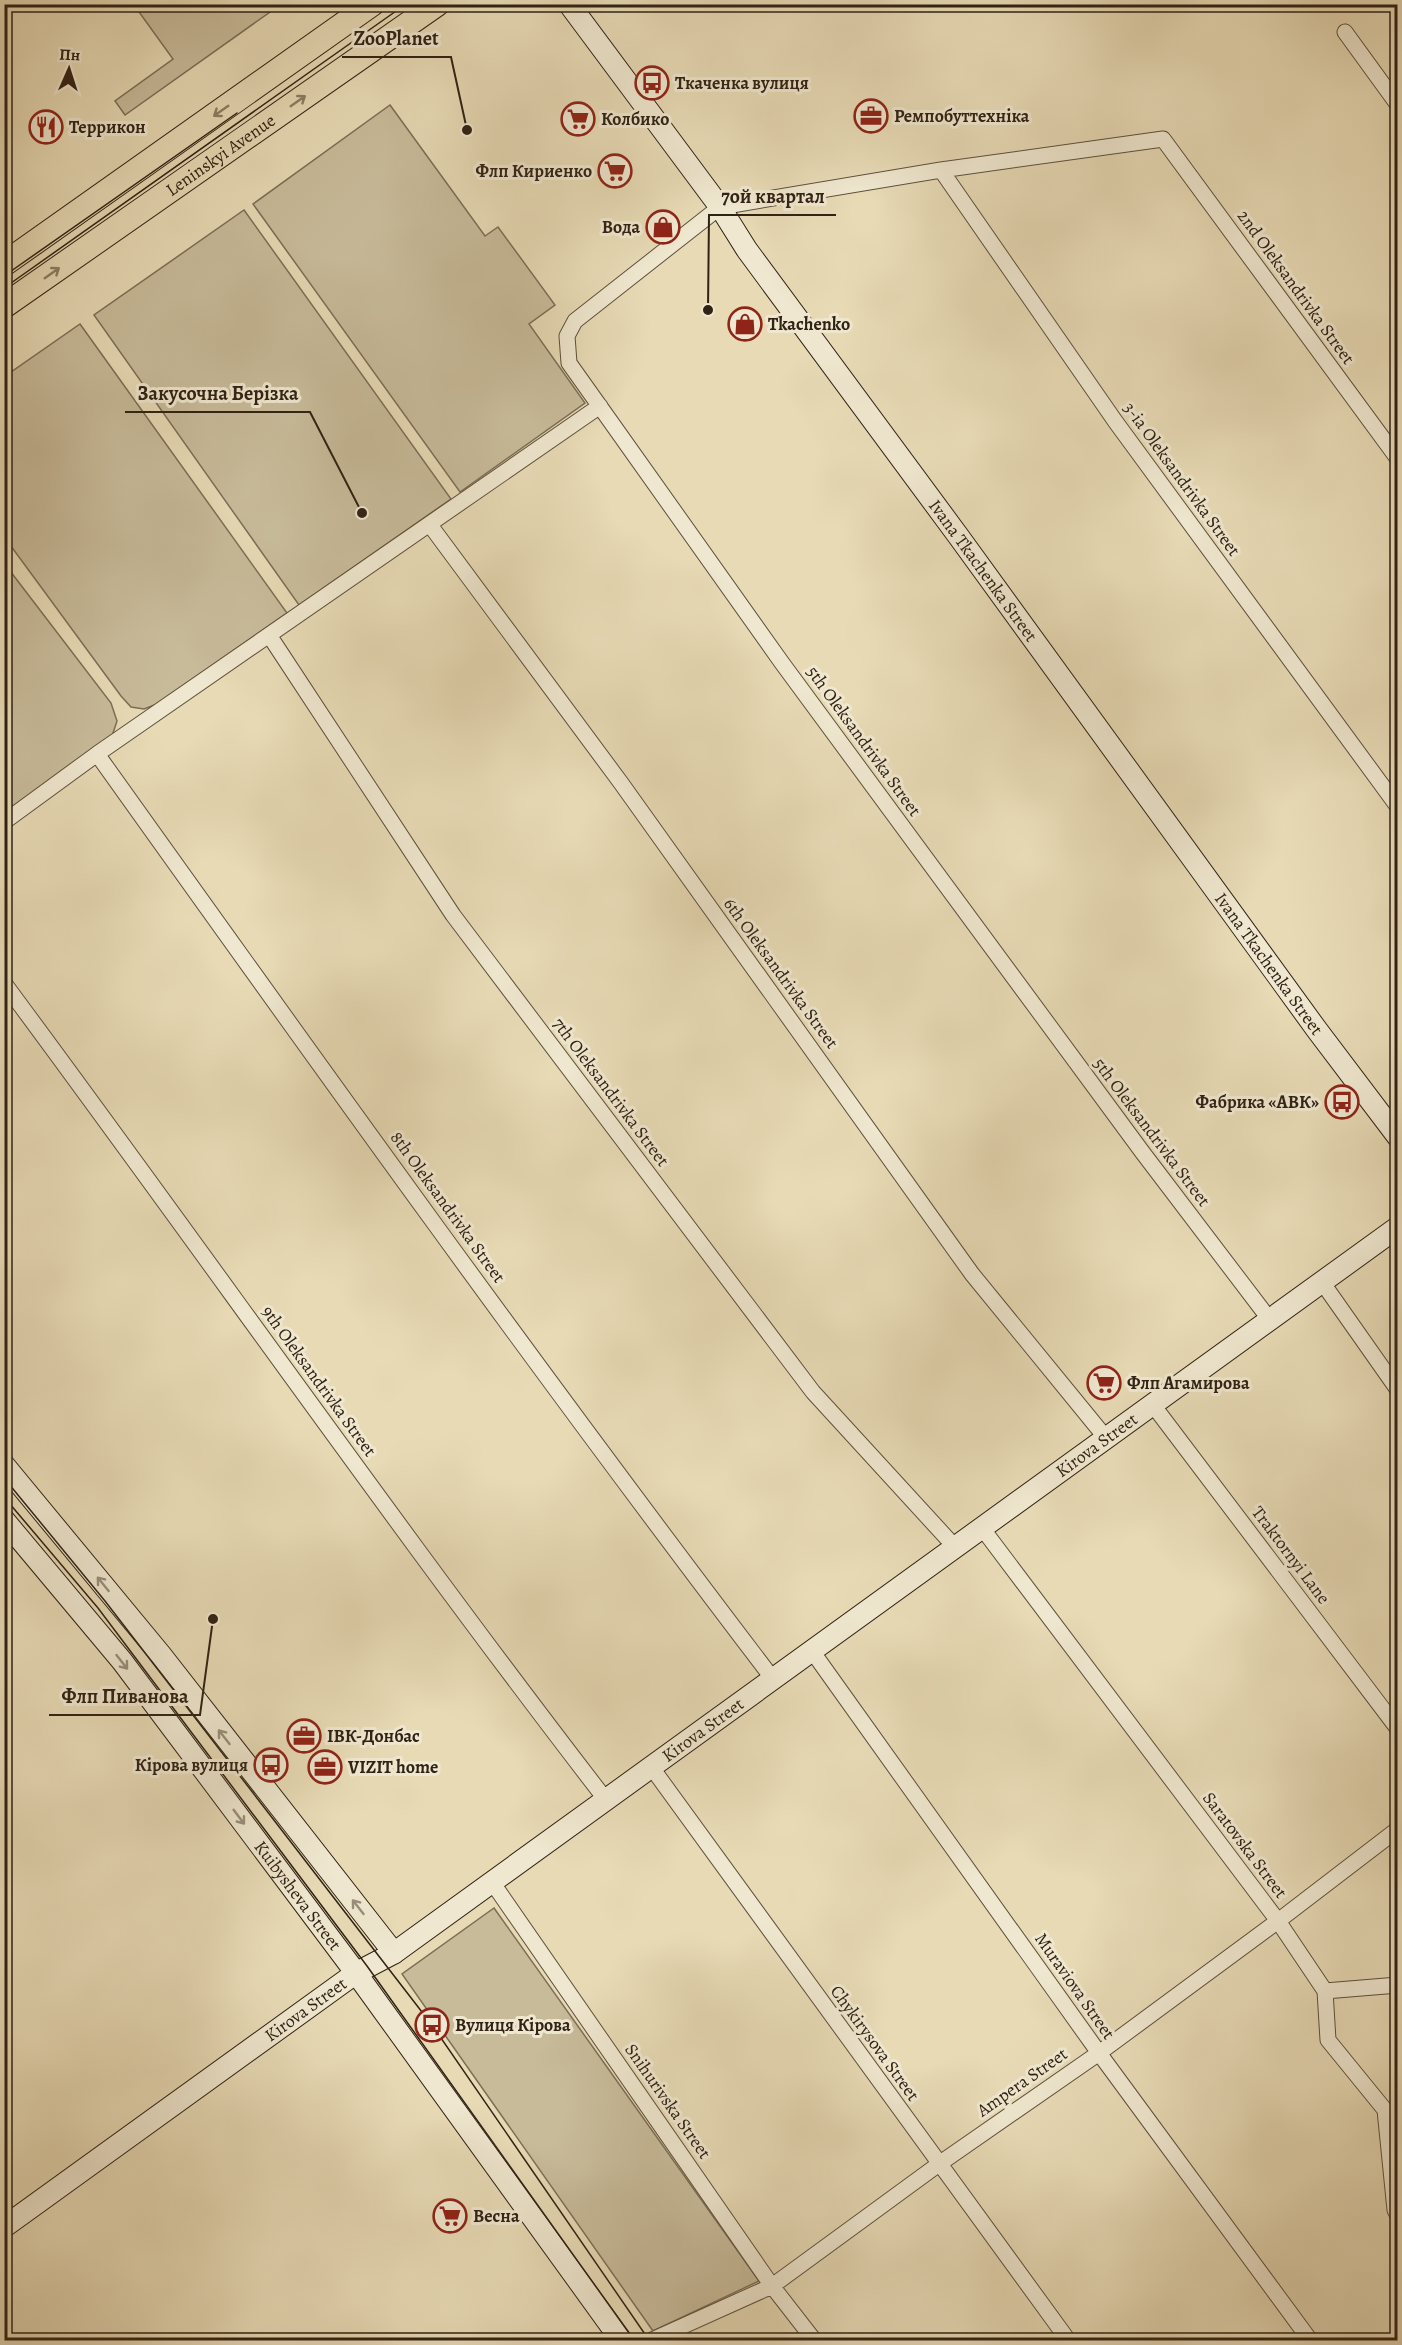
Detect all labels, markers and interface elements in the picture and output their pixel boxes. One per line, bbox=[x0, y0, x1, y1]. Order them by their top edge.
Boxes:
callout: ZooPlanet bbox=[342, 19, 451, 57]
text: ZooPlanet bbox=[353, 25, 439, 52]
north arrow bbox=[39, 39, 99, 99]
text: Пн bbox=[59, 43, 81, 67]
bus stop icon: Ткаченка вулиця bbox=[634, 65, 670, 101]
place label: Ткаченка вулиця bbox=[675, 71, 809, 95]
one-way arrow bbox=[290, 95, 306, 107]
office icon: Ремпобуттехніка bbox=[853, 98, 889, 134]
supermarket icon: Колбико bbox=[560, 101, 596, 137]
place label: Ремпобуттехніка bbox=[894, 104, 1030, 128]
one-way arrow bbox=[214, 105, 230, 117]
place label: Колбико bbox=[601, 107, 669, 131]
street label: Leninskyi Avenue bbox=[161, 108, 280, 202]
restaurant icon: Террикон bbox=[28, 109, 64, 145]
place label: Террикон bbox=[69, 115, 146, 139]
supermarket icon: Флп Кириенко bbox=[597, 153, 633, 189]
place label: Флп Кириенко bbox=[475, 159, 592, 183]
callout: 7ой квартал bbox=[709, 177, 836, 215]
text: 7ой квартал bbox=[721, 183, 825, 210]
street label: 2nd Oleksandrivka Street bbox=[1232, 205, 1360, 369]
shop icon: Вода bbox=[645, 209, 681, 245]
place label: Вода bbox=[602, 215, 640, 239]
one-way arrow bbox=[44, 267, 60, 279]
shop icon: Tkachenko bbox=[727, 306, 763, 342]
place label: Tkachenko bbox=[768, 312, 850, 336]
callout: Закусочна Берізка bbox=[125, 374, 310, 412]
text: Закусочна Берізка bbox=[138, 380, 299, 407]
street label: 3-ia Oleksandrivka Street bbox=[1118, 397, 1246, 561]
street label: Ivana Tkachenka Street bbox=[923, 495, 1043, 647]
street label: 5th Oleksandrivka Street bbox=[801, 661, 927, 821]
street label: Ivana Tkachenka Street bbox=[1209, 888, 1329, 1040]
street label: 6th Oleksandrivka Street bbox=[718, 893, 844, 1053]
street label: 7th Oleksandrivka Street bbox=[547, 1013, 675, 1171]
street label: 5th Oleksandrivka Street bbox=[1088, 1053, 1216, 1211]
bus stop icon: Фабрика «АВК» bbox=[1324, 1084, 1360, 1120]
place label: Фабрика «АВК» bbox=[1195, 1090, 1319, 1114]
street label: 8th Oleksandrivka Street bbox=[385, 1126, 511, 1288]
street label: 9th Oleksandrivka Street bbox=[256, 1301, 382, 1461]
supermarket icon: Флп Агамирова bbox=[1086, 1365, 1122, 1401]
place label: Флп Агамирова bbox=[1127, 1371, 1250, 1395]
street label: Kirova Street bbox=[1051, 1407, 1142, 1483]
street label: Traktornyi Lane bbox=[1246, 1501, 1336, 1609]
one-way arrow bbox=[96, 1577, 109, 1593]
one-way arrow bbox=[116, 1654, 129, 1670]
callout: Флп Пиванова bbox=[49, 1677, 200, 1715]
text: Флп Пиванова bbox=[61, 1683, 189, 1710]
street label: Kirova Street bbox=[657, 1692, 749, 1768]
office icon: ІВК-Донбас bbox=[286, 1718, 322, 1754]
place label: ІВК-Донбас bbox=[327, 1724, 420, 1748]
one-way arrow bbox=[218, 1729, 231, 1745]
bus stop icon: Кірова вулиця bbox=[253, 1747, 289, 1783]
office icon: VIZIT home bbox=[307, 1749, 343, 1785]
place label: Кірова вулиця bbox=[135, 1753, 248, 1777]
place label: VIZIT home bbox=[347, 1755, 438, 1779]
street label: Saratovska Street bbox=[1197, 1787, 1293, 1903]
one-way arrow bbox=[233, 1809, 246, 1825]
street label: Kuibysheva Street bbox=[249, 1836, 347, 1955]
one-way arrow bbox=[351, 1899, 364, 1915]
street label: Muraviova Street bbox=[1029, 1928, 1121, 2044]
street label: Kirova Street bbox=[260, 1972, 352, 2047]
street label: Chykirysova Street bbox=[825, 1980, 925, 2106]
bus stop icon: Вулиця Кірова bbox=[414, 2007, 450, 2043]
place label: Вулиця Кірова bbox=[455, 2013, 571, 2037]
street label: Snihurivska Street bbox=[619, 2039, 717, 2163]
street label: Ampera Street bbox=[971, 2042, 1072, 2123]
supermarket icon: Весна bbox=[432, 2198, 468, 2234]
place label: Весна bbox=[473, 2204, 520, 2228]

